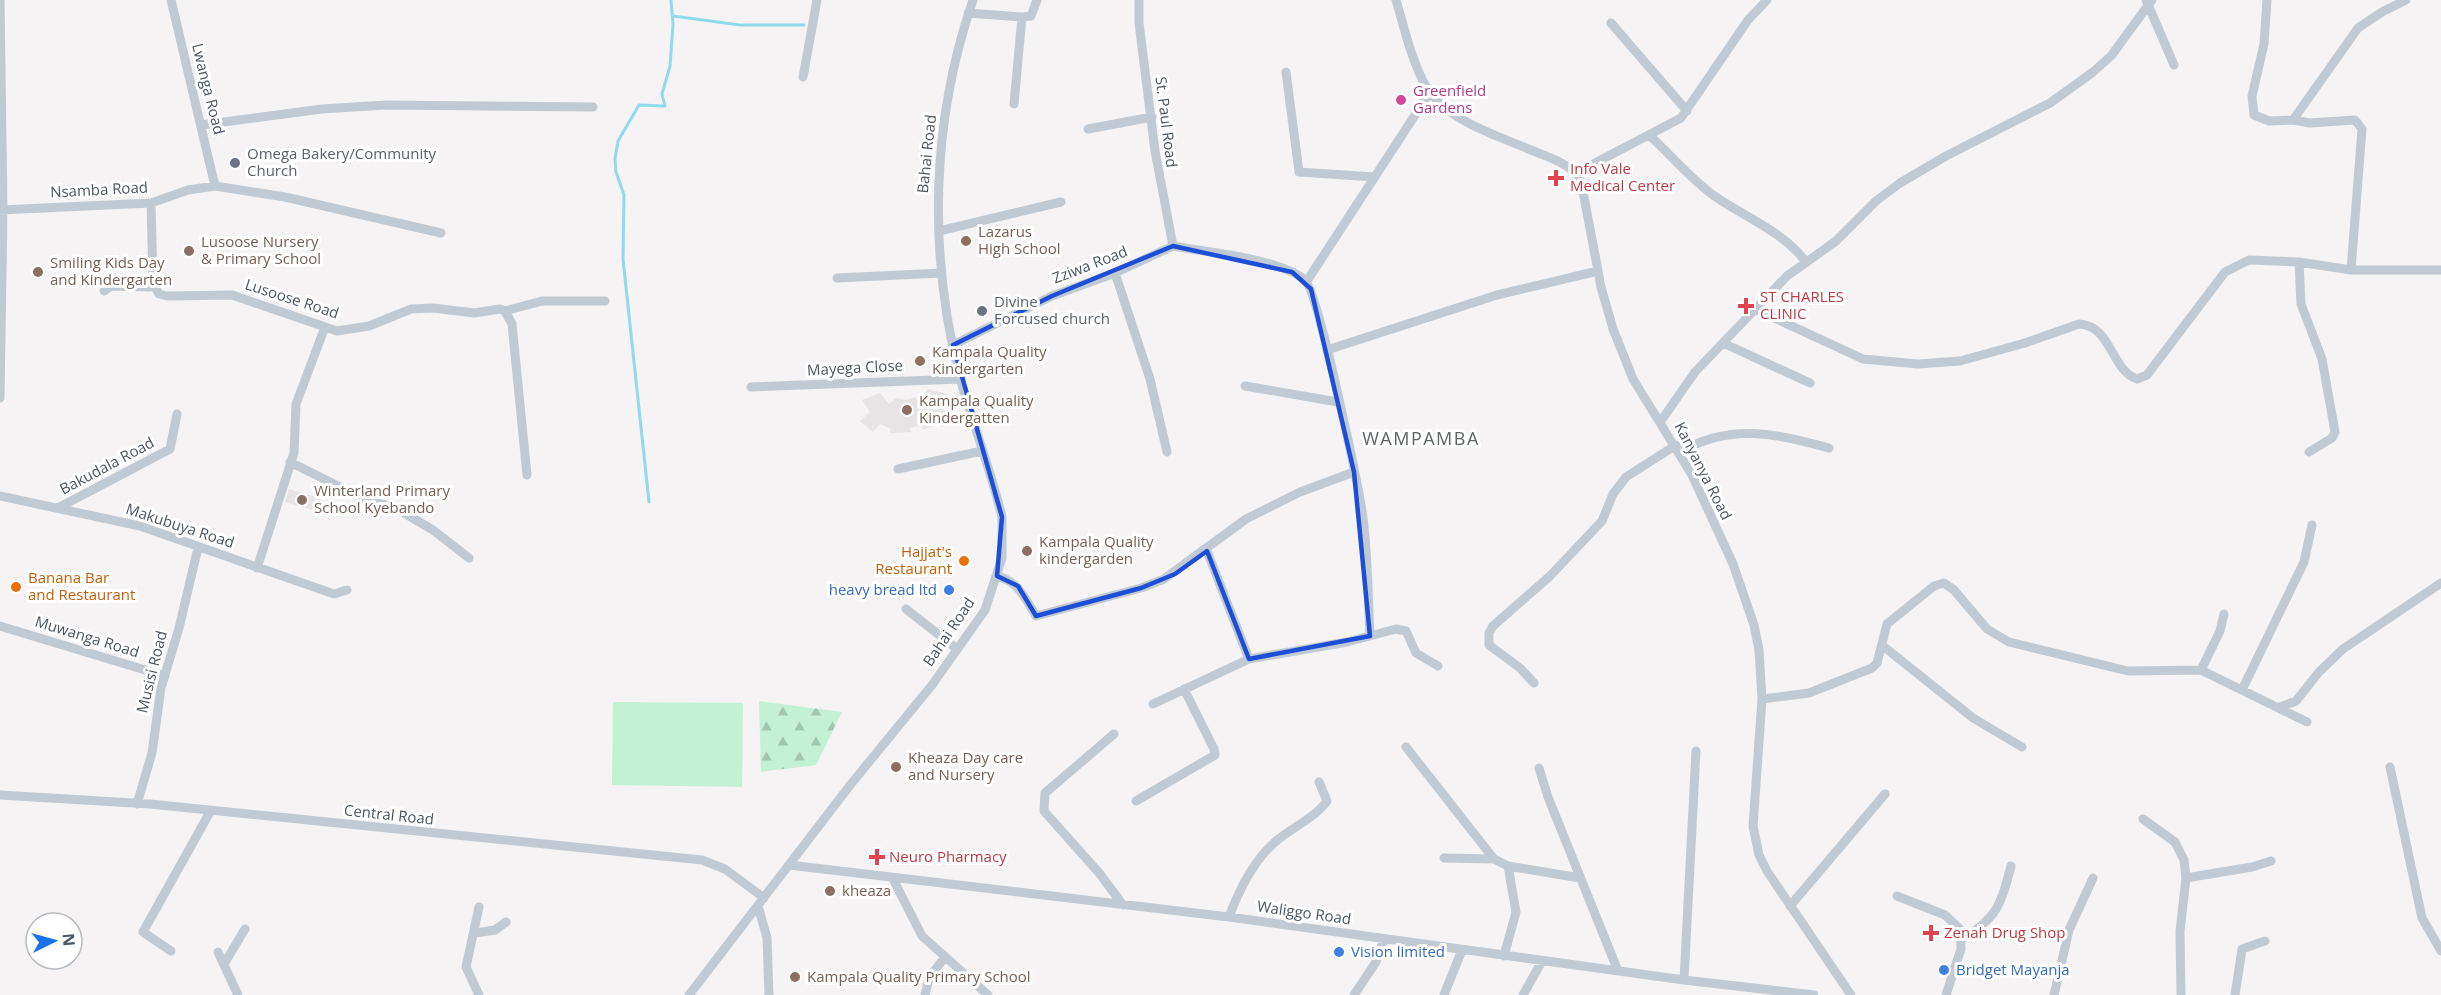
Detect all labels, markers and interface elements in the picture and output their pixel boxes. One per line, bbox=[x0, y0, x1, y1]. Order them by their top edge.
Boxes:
street label: Lwanga Road bbox=[188, 41, 230, 136]
street label: St. Paul Road bbox=[1151, 75, 1182, 168]
place label: Greenfield Gardens bbox=[1413, 80, 1486, 117]
marker: Greenfield Gardens bbox=[1394, 93, 1408, 107]
street label: Bahai Road bbox=[912, 114, 940, 194]
place label: Omega Bakery/Community Church bbox=[247, 143, 437, 180]
marker: Omega Bakery/Community Church bbox=[228, 156, 242, 170]
place label: Info Vale Medical Center bbox=[1570, 158, 1675, 195]
marker: Info Vale Medical Center bbox=[1547, 169, 1565, 187]
street label: Nsamba Road bbox=[50, 176, 148, 202]
place label: Lazarus High School bbox=[978, 221, 1061, 258]
place label: Lusoose Nursery & Primary School bbox=[201, 231, 321, 268]
marker: Lazarus High School bbox=[959, 234, 973, 248]
street label: Zziwa Road bbox=[1049, 241, 1130, 288]
marker: Lusoose Nursery & Primary School bbox=[182, 244, 196, 258]
place label: Smiling Kids Day and Kindergarten bbox=[50, 252, 172, 289]
marker: Smiling Kids Day and Kindergarten bbox=[31, 265, 45, 279]
street label: Lusoose Road bbox=[243, 273, 342, 323]
place label: ST CHARLES CLINIC bbox=[1760, 286, 1844, 323]
place label: Divine Forcused church bbox=[994, 291, 1110, 328]
marker: ST CHARLES CLINIC bbox=[1737, 297, 1755, 315]
marker: Divine Forcused church bbox=[975, 304, 989, 318]
place label: Kampala Quality Kindergarten bbox=[932, 341, 1047, 378]
marker: Kampala Quality Kindergarten bbox=[913, 354, 927, 368]
street label: Mayega Close bbox=[806, 355, 903, 379]
place label: Kampala Quality Kindergatten bbox=[919, 390, 1034, 427]
marker: Kampala Quality Kindergatten bbox=[900, 403, 914, 417]
street label: Kanyanya Road bbox=[1671, 418, 1737, 523]
district label: WAMPAMBA bbox=[1362, 426, 1480, 450]
street label: Bakudala Road bbox=[56, 432, 157, 498]
place label: Winterland Primary School Kyebando bbox=[314, 480, 450, 517]
marker: Winterland Primary School Kyebando bbox=[295, 493, 309, 507]
street label: Makubuya Road bbox=[124, 498, 237, 552]
place label: Kampala Quality kindergarden bbox=[1039, 531, 1154, 568]
place label: Hajjat's Restaurant bbox=[875, 541, 952, 578]
marker: Kampala Quality kindergarden bbox=[1020, 544, 1034, 558]
marker: Hajjat's Restaurant bbox=[957, 554, 971, 568]
place label: Banana Bar and Restaurant bbox=[28, 567, 135, 604]
place label: heavy bread ltd bbox=[829, 579, 937, 599]
marker: Banana Bar and Restaurant bbox=[9, 580, 23, 594]
marker: heavy bread ltd bbox=[942, 583, 956, 597]
street label: Bahai Road bbox=[918, 593, 979, 670]
street label: Muwanga Road bbox=[33, 611, 142, 661]
street label: Musisi Road bbox=[131, 628, 171, 715]
place label: Kheaza Day care and Nursery bbox=[908, 747, 1023, 784]
marker: Kheaza Day care and Nursery bbox=[889, 760, 903, 774]
street label: Central Road bbox=[343, 799, 435, 829]
place label: Neuro Pharmacy bbox=[889, 846, 1007, 866]
marker: Neuro Pharmacy bbox=[870, 850, 884, 864]
place label: kheaza bbox=[842, 880, 891, 900]
marker: kheaza bbox=[823, 884, 837, 898]
street label: Waliggo Road bbox=[1256, 896, 1352, 929]
north arrow bbox=[24, 911, 84, 971]
place label: Zenah Drug Shop bbox=[1944, 922, 2066, 942]
marker: Zenah Drug Shop bbox=[1922, 924, 1940, 942]
text: N bbox=[57, 932, 80, 947]
place label: Vision limited bbox=[1351, 941, 1445, 961]
marker: Vision limited bbox=[1332, 945, 1346, 959]
place label: Bridget Mayanja bbox=[1956, 959, 2070, 979]
marker: Bridget Mayanja bbox=[1937, 963, 1951, 977]
place label: Kampala Quality Primary School bbox=[807, 966, 1031, 986]
marker: Kampala Quality Primary School bbox=[788, 970, 802, 984]

